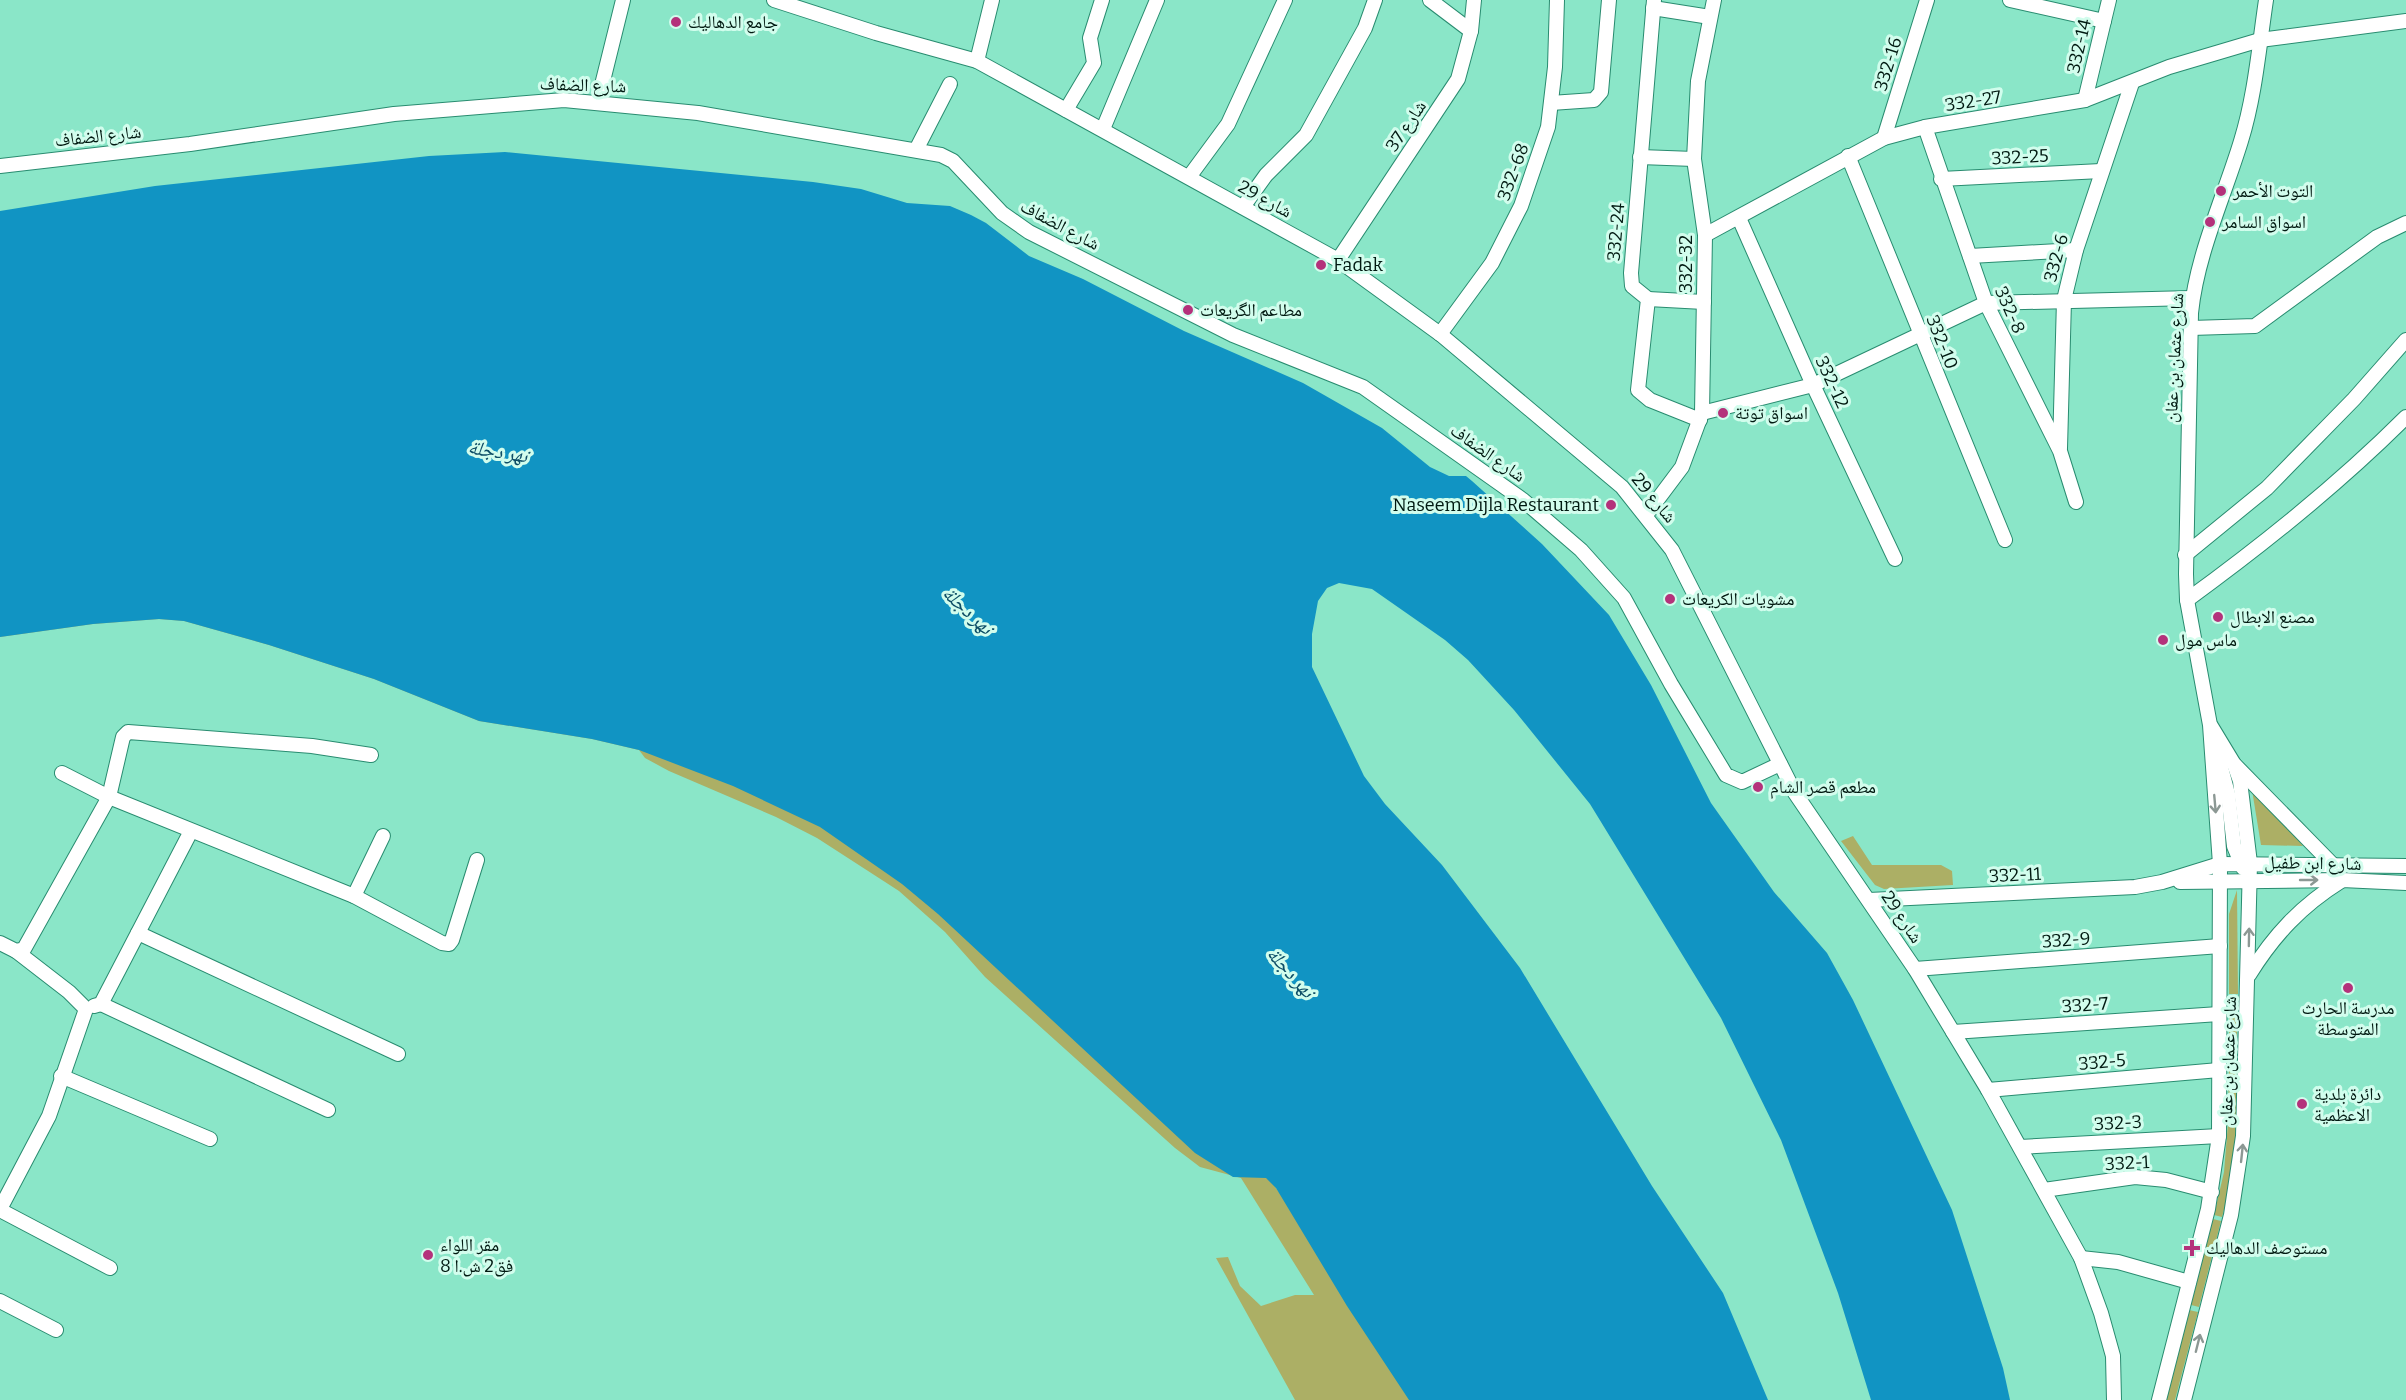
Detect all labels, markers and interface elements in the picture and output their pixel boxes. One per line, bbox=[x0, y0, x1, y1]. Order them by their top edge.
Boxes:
place label: جامع الدهاليك bbox=[688, 11, 778, 34]
marker: جامع الدهاليك bbox=[669, 15, 683, 29]
street label: 332-14 bbox=[2062, 16, 2096, 75]
street label: 332-16 bbox=[1869, 34, 1907, 94]
street label: شارع الضفاف bbox=[539, 72, 627, 98]
street label: 332-27 bbox=[1943, 86, 2003, 116]
street label: شارع 37 bbox=[1381, 96, 1431, 156]
street label: شارع الضفاف bbox=[54, 121, 142, 151]
street label: 332-68 bbox=[1492, 140, 1534, 204]
street label: 332-25 bbox=[1991, 145, 2049, 169]
street label: شارع 29 bbox=[1234, 175, 1296, 223]
place label: التوت الأحمر bbox=[2232, 180, 2313, 202]
marker: التوت الأحمر bbox=[2214, 184, 2228, 198]
street label: شارع الضفاف bbox=[1017, 195, 1103, 255]
street label: 332-24 bbox=[1603, 202, 1630, 262]
place label: اسواق السامر bbox=[2221, 211, 2306, 233]
marker: اسواق السامر bbox=[2203, 215, 2217, 229]
street label: 332-6 bbox=[2039, 232, 2073, 284]
street label: 332-32 bbox=[1675, 235, 1697, 293]
place label: Fadak bbox=[1333, 254, 1384, 276]
marker: Fadak bbox=[1314, 258, 1328, 272]
street label: 332-8 bbox=[1990, 283, 2030, 337]
street label: شارع عثمان بن عفان bbox=[2160, 293, 2188, 423]
place label: مطاعم الگريعات bbox=[1200, 299, 1302, 322]
marker: مطاعم الگريعات bbox=[1181, 303, 1195, 317]
street label: 332-10 bbox=[1921, 312, 1963, 372]
street label: 332-12 bbox=[1811, 353, 1853, 411]
place label: اسواق توتة bbox=[1735, 402, 1808, 424]
marker: اسواق توتة bbox=[1716, 406, 1730, 420]
street label: شارع الضفاف bbox=[1446, 419, 1530, 487]
water label: نهر دجلة bbox=[466, 434, 532, 468]
street label: شارع 29 bbox=[1627, 469, 1681, 527]
place label: Naseem Dijla Restaurant bbox=[1392, 494, 1599, 516]
marker: Naseem Dijla Restaurant bbox=[1604, 498, 1618, 512]
water label: نهر دجلة bbox=[938, 581, 1000, 641]
place label: مشويات الكريعات bbox=[1682, 588, 1795, 610]
marker: مشويات الكريعات bbox=[1663, 592, 1677, 606]
place label: مصنع الابطال bbox=[2230, 606, 2315, 629]
marker: مصنع الابطال bbox=[2211, 610, 2225, 624]
place label: ماس مول bbox=[2175, 629, 2237, 651]
marker: ماس مول bbox=[2156, 633, 2170, 647]
place label: مطعم قصر الشام bbox=[1770, 776, 1876, 799]
marker: مطعم قصر الشام bbox=[1751, 780, 1765, 794]
one-way arrow bbox=[2210, 793, 2221, 813]
street label: شارع ابن طفيل bbox=[2264, 851, 2362, 875]
street label: 332-11 bbox=[1988, 863, 2042, 887]
one-way arrow bbox=[2299, 874, 2319, 886]
street label: شارع 29 bbox=[1877, 887, 1927, 947]
street label: 332-9 bbox=[2041, 927, 2091, 953]
one-way arrow bbox=[2244, 928, 2255, 948]
water label: نهر دجلة bbox=[1262, 942, 1322, 1004]
marker: مدرسة الحارث المتوسطة bbox=[2341, 981, 2355, 995]
street label: 332-7 bbox=[2061, 992, 2109, 1018]
street label: شارع عثمان بن عفان bbox=[2215, 996, 2241, 1126]
place label: مدرسة الحارث المتوسطة bbox=[2302, 997, 2394, 1040]
street label: 332-5 bbox=[2078, 1049, 2126, 1075]
place label: دائرة بلدية الاعظمية bbox=[2314, 1083, 2381, 1126]
marker: دائرة بلدية الاعظمية bbox=[2295, 1097, 2309, 1111]
street label: 332-3 bbox=[2093, 1111, 2143, 1135]
one-way arrow bbox=[2237, 1144, 2248, 1164]
street label: 332-1 bbox=[2104, 1151, 2151, 1175]
place label: مقر اللواء 8 فق2 ش.ا bbox=[440, 1234, 513, 1277]
place label: مستوصف الدهاليك bbox=[2206, 1237, 2327, 1259]
marker: مستوصف الدهاليك bbox=[2183, 1239, 2201, 1257]
marker: مقر اللواء 8 فق2 ش.ا bbox=[421, 1248, 435, 1262]
one-way arrow bbox=[2193, 1334, 2204, 1353]

